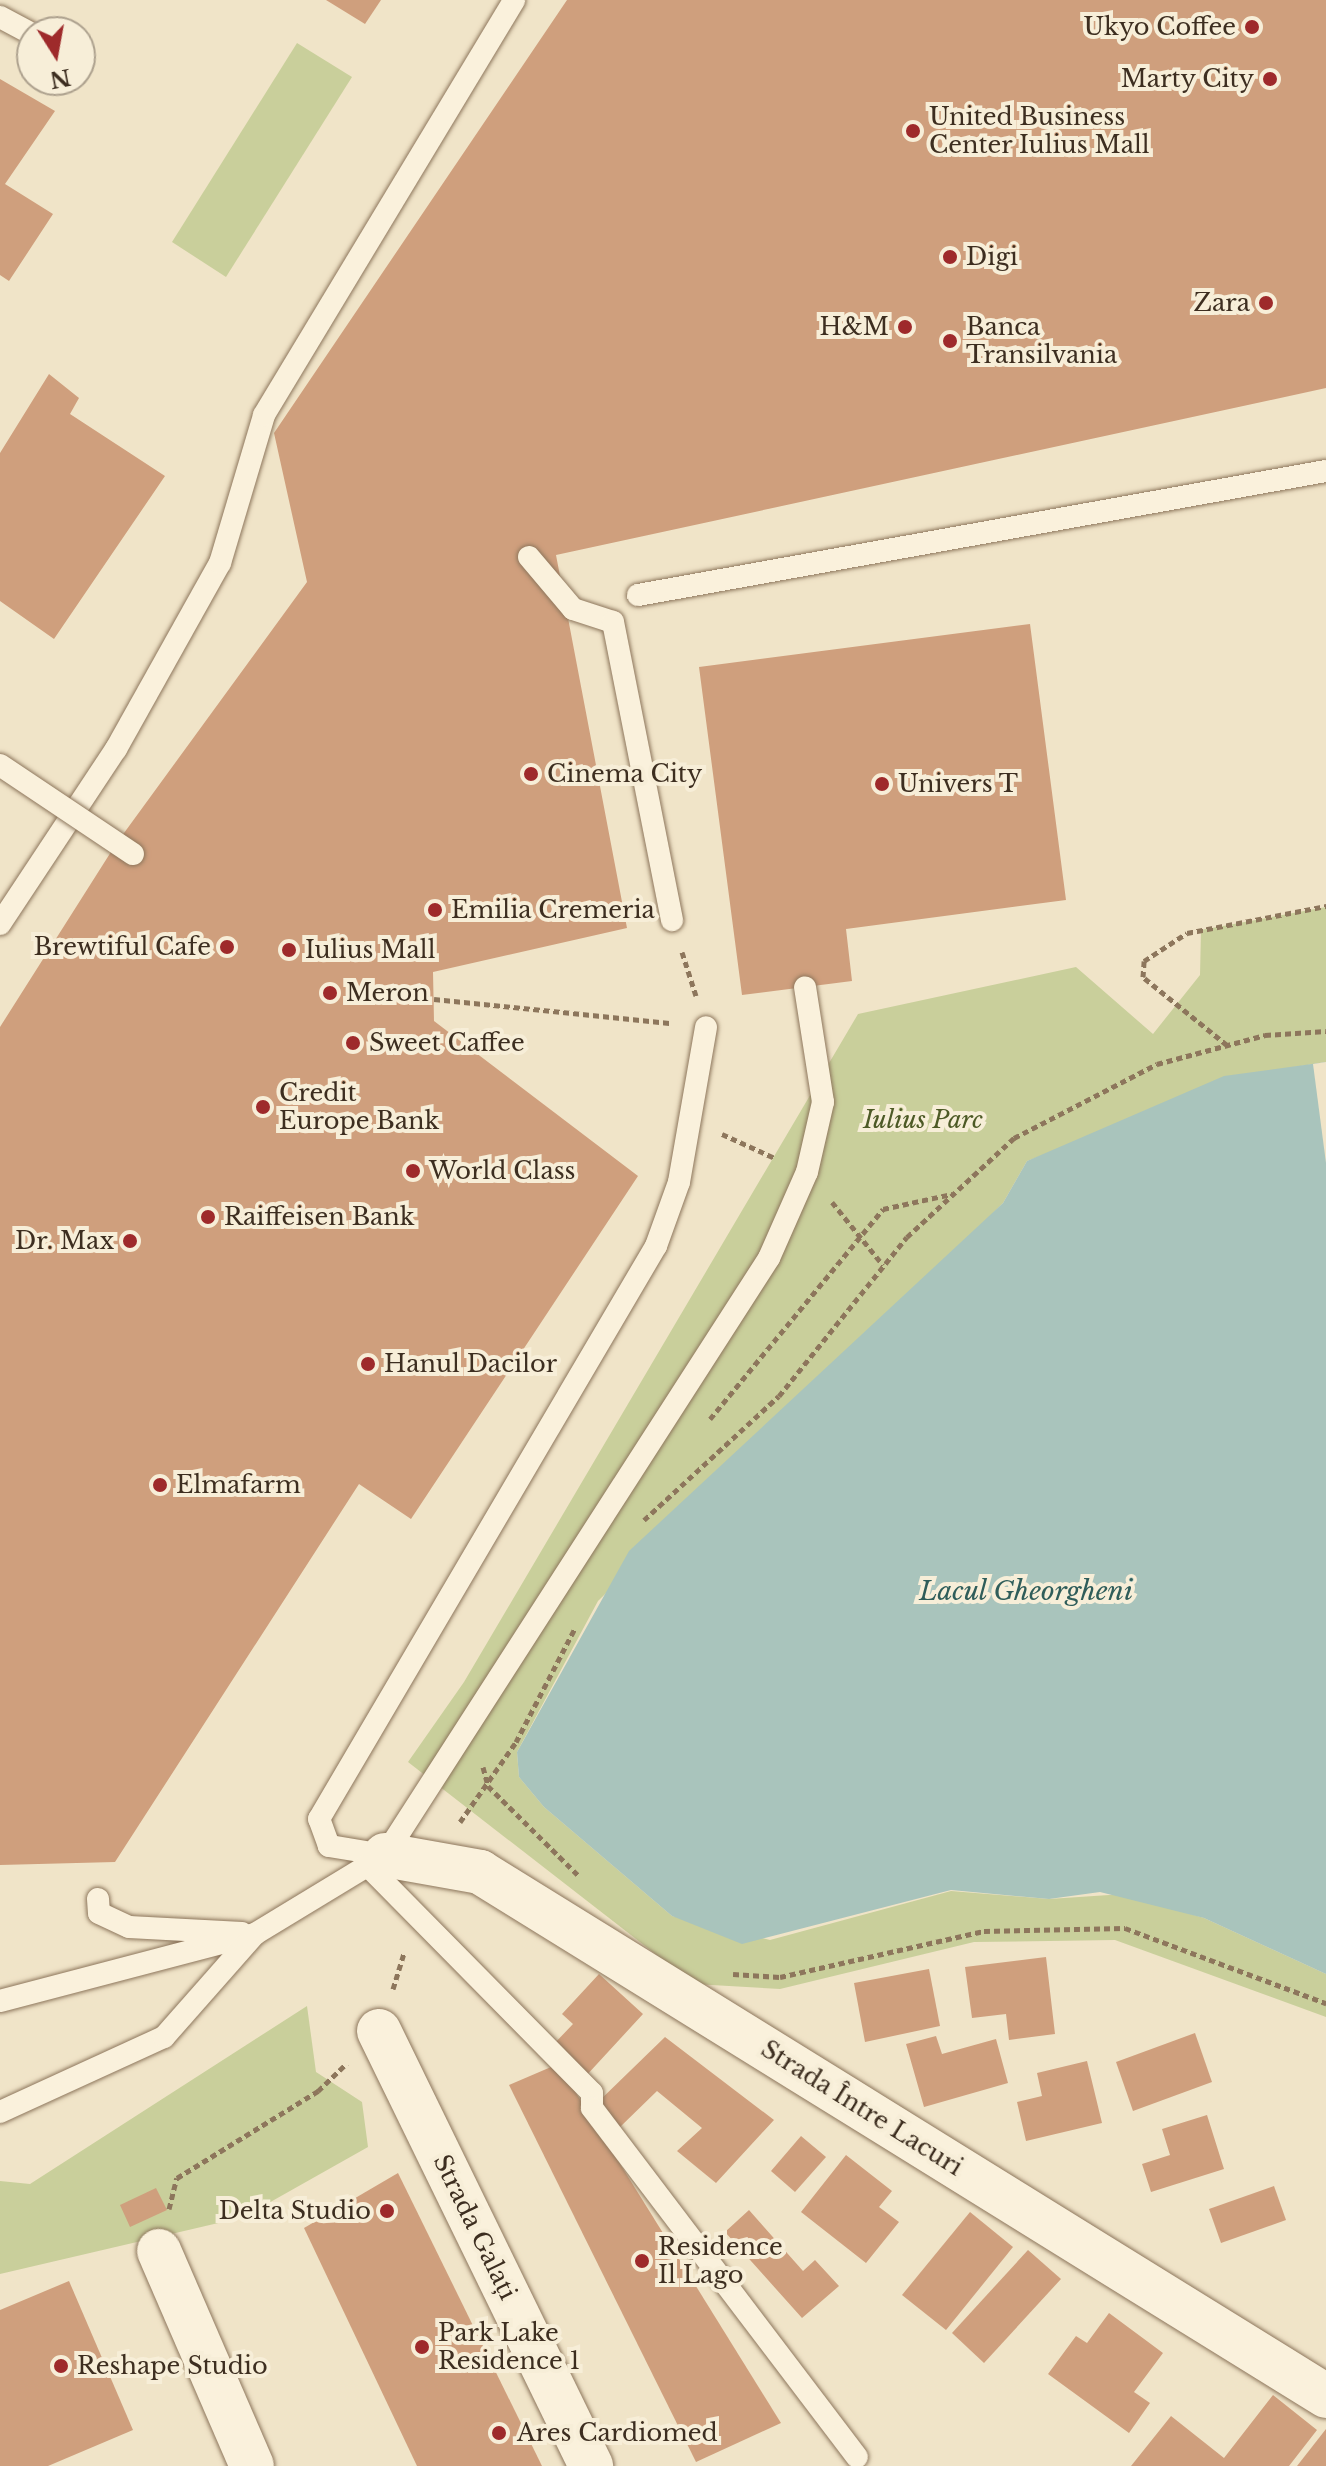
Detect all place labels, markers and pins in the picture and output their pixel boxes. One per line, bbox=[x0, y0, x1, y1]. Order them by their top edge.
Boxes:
place label: Ukyo Coffee bbox=[1083, 13, 1236, 41]
marker: Ukyo Coffee bbox=[1243, 18, 1261, 36]
place label: Marty City bbox=[1120, 65, 1254, 93]
marker: Marty City bbox=[1261, 70, 1279, 88]
place label: United Business Center Iulius Mall bbox=[929, 103, 1150, 159]
marker: United Business Center Iulius Mall bbox=[904, 122, 922, 140]
place label: Digi bbox=[966, 243, 1018, 271]
marker: Digi bbox=[941, 248, 959, 266]
place label: Zara bbox=[1193, 289, 1250, 317]
marker: Zara bbox=[1257, 294, 1275, 312]
place label: H&M bbox=[820, 313, 889, 341]
place label: Banca Transilvania bbox=[966, 313, 1117, 369]
marker: H&M bbox=[896, 318, 914, 336]
marker: Banca Transilvania bbox=[941, 332, 959, 350]
place label: Cinema City bbox=[547, 760, 702, 788]
marker: Cinema City bbox=[522, 765, 540, 783]
place label: Univers T bbox=[898, 770, 1019, 798]
marker: Univers T bbox=[873, 775, 891, 793]
place label: Emilia Cremeria bbox=[451, 896, 655, 924]
marker: Emilia Cremeria bbox=[426, 901, 444, 919]
place label: Brewtiful Cafe bbox=[34, 933, 211, 961]
place label: Iulius Mall bbox=[305, 936, 435, 964]
marker: Brewtiful Cafe bbox=[218, 938, 236, 956]
marker: Iulius Mall bbox=[280, 941, 298, 959]
place label: Meron bbox=[346, 979, 429, 1007]
marker: Meron bbox=[321, 984, 339, 1002]
place label: Sweet Caffee bbox=[369, 1029, 525, 1057]
marker: Sweet Caffee bbox=[344, 1034, 362, 1052]
place label: Credit Europe Bank bbox=[279, 1079, 439, 1135]
marker: Credit Europe Bank bbox=[254, 1098, 272, 1116]
place label: World Class bbox=[429, 1157, 575, 1185]
marker: World Class bbox=[404, 1162, 422, 1180]
place label: Raiffeisen Bank bbox=[224, 1203, 415, 1231]
marker: Raiffeisen Bank bbox=[199, 1208, 217, 1226]
place label: Dr. Max bbox=[15, 1227, 114, 1255]
marker: Dr. Max bbox=[121, 1232, 139, 1250]
place label: Hanul Dacilor bbox=[384, 1350, 557, 1378]
marker: Hanul Dacilor bbox=[359, 1355, 377, 1373]
place label: Elmafarm bbox=[176, 1471, 301, 1499]
marker: Elmafarm bbox=[151, 1476, 169, 1494]
place label: Delta Studio bbox=[218, 2197, 371, 2225]
marker: Delta Studio bbox=[378, 2202, 396, 2220]
place label: Residence Il Lago bbox=[658, 2233, 783, 2289]
marker: Residence Il Lago bbox=[633, 2252, 651, 2270]
place label: Park Lake Residence 1 bbox=[438, 2319, 580, 2375]
marker: Park Lake Residence 1 bbox=[413, 2338, 431, 2356]
place label: Reshape Studio bbox=[77, 2352, 268, 2380]
marker: Reshape Studio bbox=[52, 2357, 70, 2375]
place label: Ares Cardiomed bbox=[517, 2419, 718, 2447]
marker: Ares Cardiomed bbox=[488, 2422, 510, 2444]

